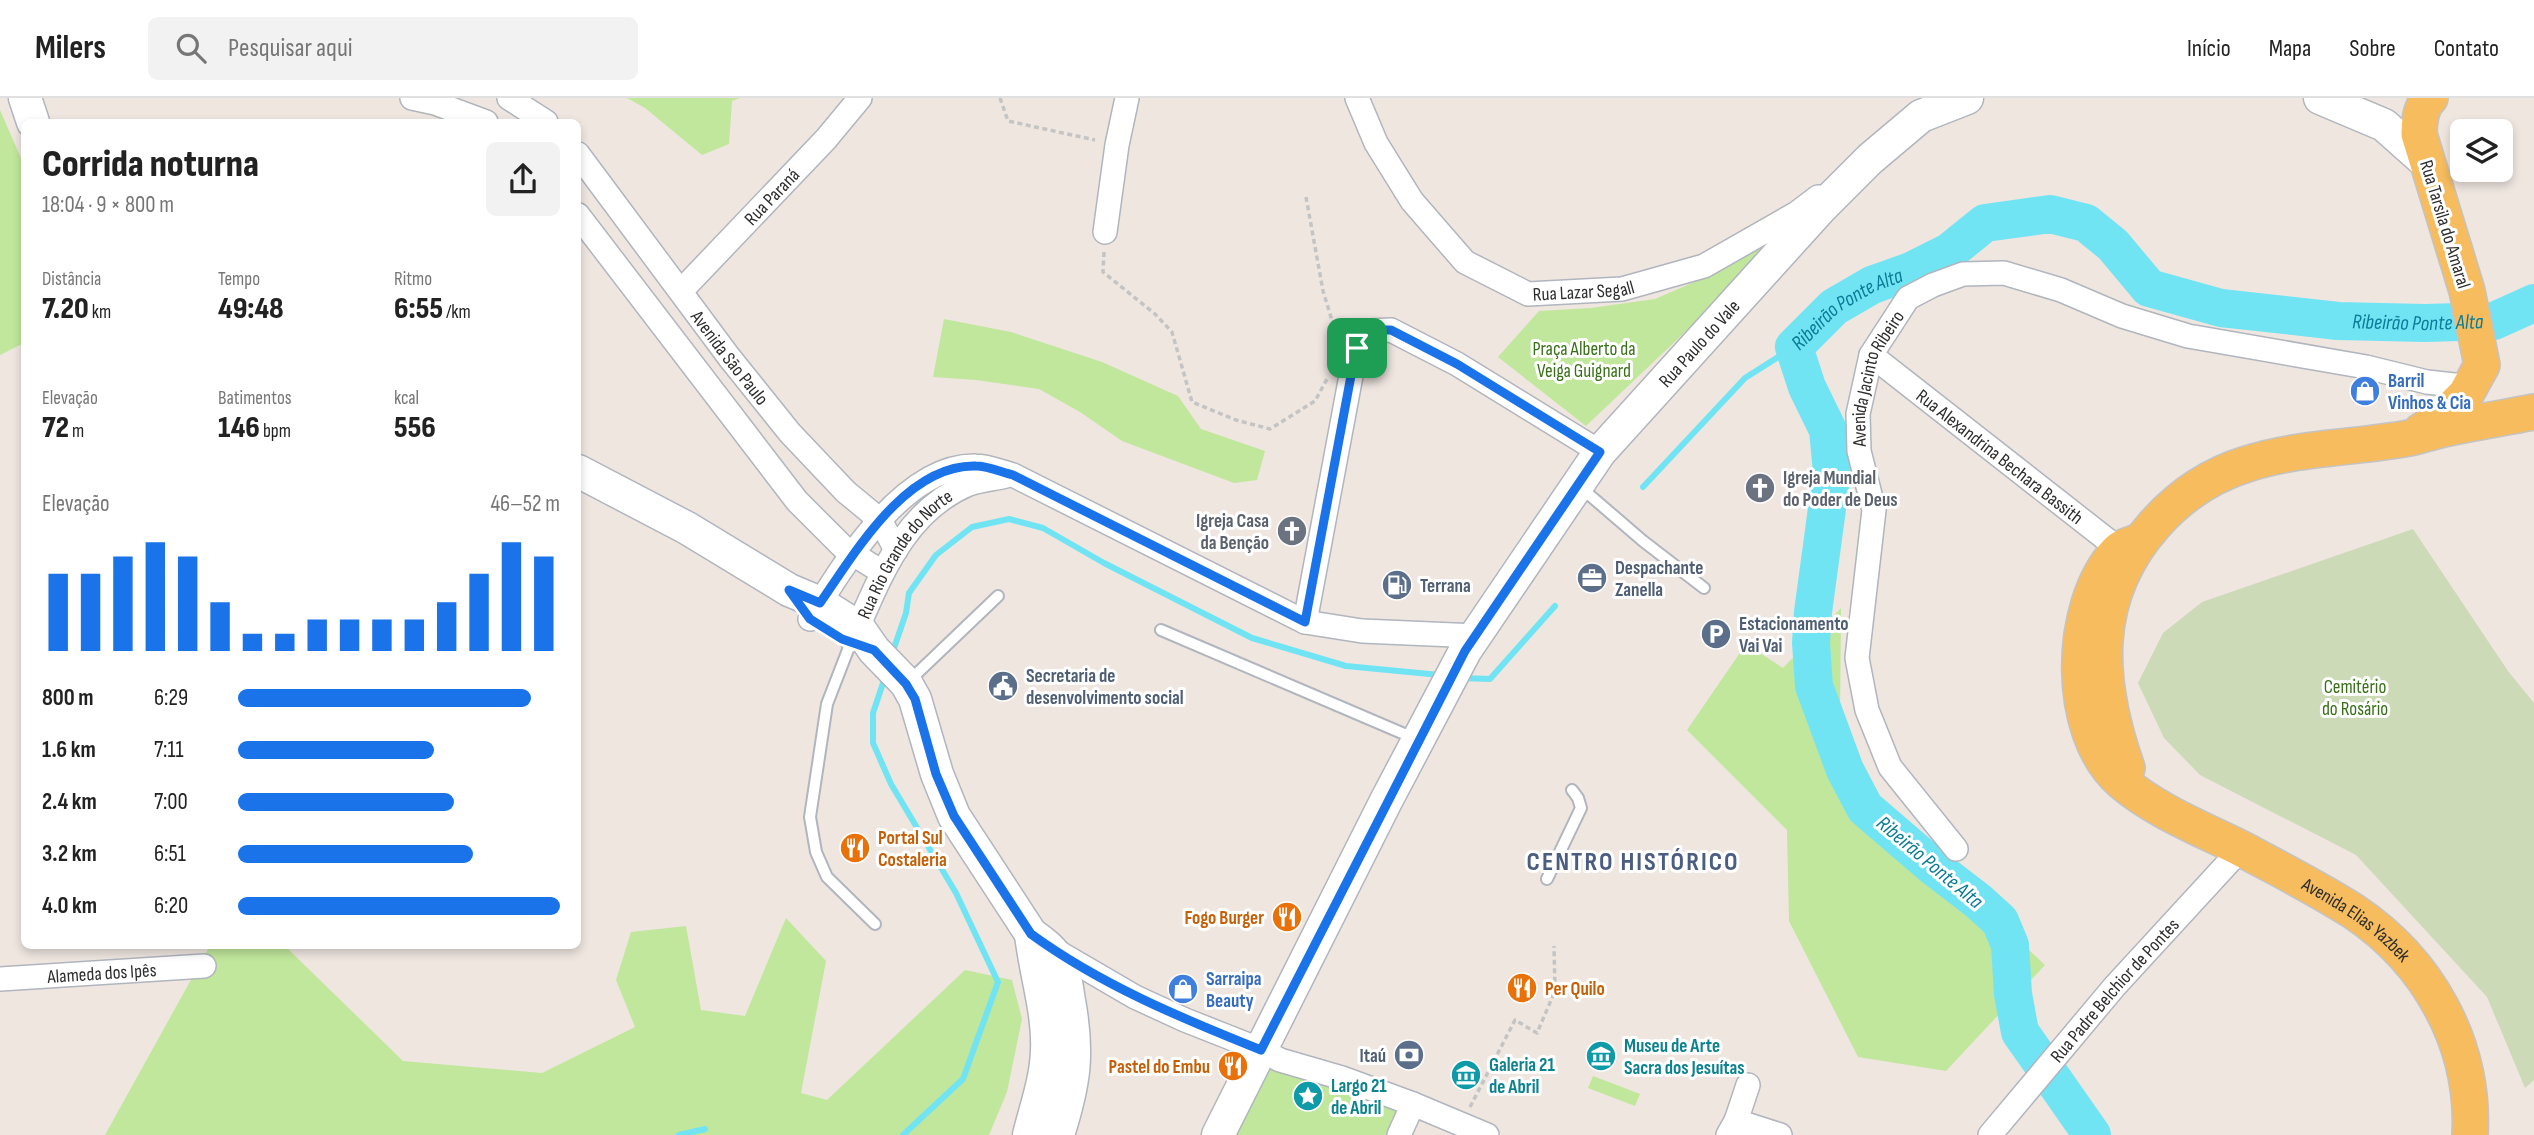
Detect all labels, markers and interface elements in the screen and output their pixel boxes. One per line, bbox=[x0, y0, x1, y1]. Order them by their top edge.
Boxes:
search box bbox=[148, 17, 638, 80]
text: Milers bbox=[35, 28, 106, 68]
icon: search bbox=[172, 29, 210, 67]
text: Pesquisar aqui bbox=[228, 33, 353, 64]
text: Início bbox=[2187, 34, 2231, 63]
text: Mapa bbox=[2269, 34, 2311, 63]
text: Sobre bbox=[2349, 34, 2396, 63]
text: Contato bbox=[2434, 34, 2499, 63]
map controls bbox=[2450, 119, 2513, 182]
button: layers bbox=[2450, 119, 2513, 182]
text: Corrida noturna bbox=[42, 142, 259, 187]
button: share bbox=[486, 142, 560, 216]
street label: Rua Tarsila do Amaral bbox=[2414, 157, 2475, 291]
street label: Rua Paraná bbox=[740, 164, 805, 231]
text: 18:04 · 9 × 800 m bbox=[42, 191, 174, 219]
water label: Ribeirão Ponte Alta bbox=[1786, 263, 1907, 356]
text: Distância bbox=[42, 268, 101, 291]
text: Tempo bbox=[218, 268, 260, 291]
text: Ritmo bbox=[394, 268, 432, 291]
street label: Rua Lazar Segall bbox=[1532, 276, 1637, 307]
text: 7.20 bbox=[42, 291, 89, 327]
text: 49:48 bbox=[218, 291, 284, 327]
text: 6:55 bbox=[394, 291, 443, 327]
street label: Rua Paulo do Vale bbox=[1654, 295, 1745, 392]
text: km bbox=[89, 301, 111, 324]
text: /km bbox=[443, 301, 471, 324]
street label: Avenida São Paulo bbox=[685, 305, 773, 410]
street label: Avenida Jacinto Ribeiro bbox=[1848, 307, 1910, 448]
water label: Ribeirão Ponte Alta bbox=[2352, 309, 2484, 336]
pin bbox=[1327, 318, 1387, 378]
icon: arrive bbox=[1338, 329, 1376, 367]
park label: Praça Alberto da Veiga Guignard bbox=[1532, 338, 1636, 383]
place label: Barril Vinhos & Cia bbox=[2388, 370, 2471, 415]
shop icon: Barril Vinhos & Cia bbox=[2348, 374, 2382, 408]
street label: Rua Alexandrina Bechara Bassith bbox=[1911, 385, 2087, 530]
text: Elevação bbox=[42, 387, 98, 410]
text: Batimentos bbox=[218, 387, 292, 410]
text: kcal bbox=[394, 387, 419, 410]
text: 72 bbox=[42, 410, 69, 446]
text: 146 bbox=[218, 410, 260, 446]
text: 556 bbox=[394, 410, 436, 446]
text: m bbox=[69, 420, 84, 443]
text: bpm bbox=[260, 420, 291, 443]
place label: Igreja Mundial do Poder de Deus bbox=[1783, 467, 1898, 512]
church icon: Igreja Mundial do Poder de Deus bbox=[1743, 471, 1777, 505]
street label: Rua Rio Grande do Norte bbox=[853, 485, 957, 623]
text: Elevação bbox=[42, 490, 110, 518]
text: 46–52 m bbox=[490, 490, 560, 518]
place label: Igreja Casa da Benção bbox=[1196, 510, 1269, 555]
church icon: Igreja Casa da Benção bbox=[1275, 514, 1309, 548]
place label: Despachante Zanella bbox=[1615, 557, 1703, 602]
office icon: Despachante Zanella bbox=[1575, 561, 1609, 595]
fuel station icon: Terrana bbox=[1380, 568, 1414, 602]
place label: Terrana bbox=[1420, 575, 1471, 598]
place label: Estacionamento Vai Vai bbox=[1739, 613, 1849, 658]
parking icon: Estacionamento Vai Vai bbox=[1699, 617, 1733, 651]
place label: Secretaria de desenvolvimento social bbox=[1026, 665, 1184, 710]
public building icon: Secretaria de desenvolvimento social bbox=[986, 669, 1020, 703]
park label: Cemitério do Rosário bbox=[2322, 676, 2388, 721]
text: 800 m bbox=[42, 684, 94, 712]
text: 6:29 bbox=[154, 684, 188, 712]
text: 1.6 km bbox=[42, 736, 96, 764]
text: 7:11 bbox=[154, 736, 184, 764]
text: 2.4 km bbox=[42, 788, 97, 816]
text: 7:00 bbox=[154, 788, 188, 816]
water label: Ribeirão Ponte Alta bbox=[1871, 811, 1988, 914]
place label: Portal Sul Costaleria bbox=[878, 827, 947, 872]
restaurant icon: Portal Sul Costaleria bbox=[838, 831, 872, 865]
text: 3.2 km bbox=[42, 840, 97, 868]
text: 6:51 bbox=[154, 840, 186, 868]
district label: CENTRO HISTÓRICO bbox=[1527, 847, 1739, 878]
street label: Avenida Elias Yazbek bbox=[2297, 873, 2415, 968]
text: 4.0 km bbox=[42, 892, 97, 920]
text: 6:20 bbox=[154, 892, 188, 920]
restaurant icon: Fogo Burger bbox=[1270, 900, 1304, 934]
place label: Fogo Burger bbox=[1184, 907, 1264, 930]
street label: Rua Padre Belchior de Pontes bbox=[2046, 914, 2185, 1068]
street label: Alameda dos Ipês bbox=[46, 959, 157, 989]
place label: Sarraipa Beauty bbox=[1206, 968, 1261, 1013]
restaurant icon: Per Quilo bbox=[1505, 971, 1539, 1005]
shop icon: Sarraipa Beauty bbox=[1166, 972, 1200, 1006]
place label: Per Quilo bbox=[1545, 978, 1605, 1001]
place label: Museu de Arte Sacra dos Jesuítas bbox=[1624, 1035, 1745, 1080]
bank icon: Itaú bbox=[1392, 1038, 1426, 1072]
museum icon: Museu de Arte Sacra dos Jesuítas bbox=[1584, 1039, 1618, 1073]
place label: Itaú bbox=[1359, 1045, 1386, 1068]
restaurant icon: Pastel do Embu bbox=[1216, 1049, 1250, 1083]
place label: Galeria 21 de Abril bbox=[1489, 1054, 1555, 1099]
place label: Pastel do Embu bbox=[1109, 1056, 1210, 1079]
museum icon: Galeria 21 de Abril bbox=[1449, 1058, 1483, 1092]
place label: Largo 21 de Abril bbox=[1331, 1075, 1387, 1120]
place icon: Largo 21 de Abril bbox=[1291, 1079, 1325, 1113]

